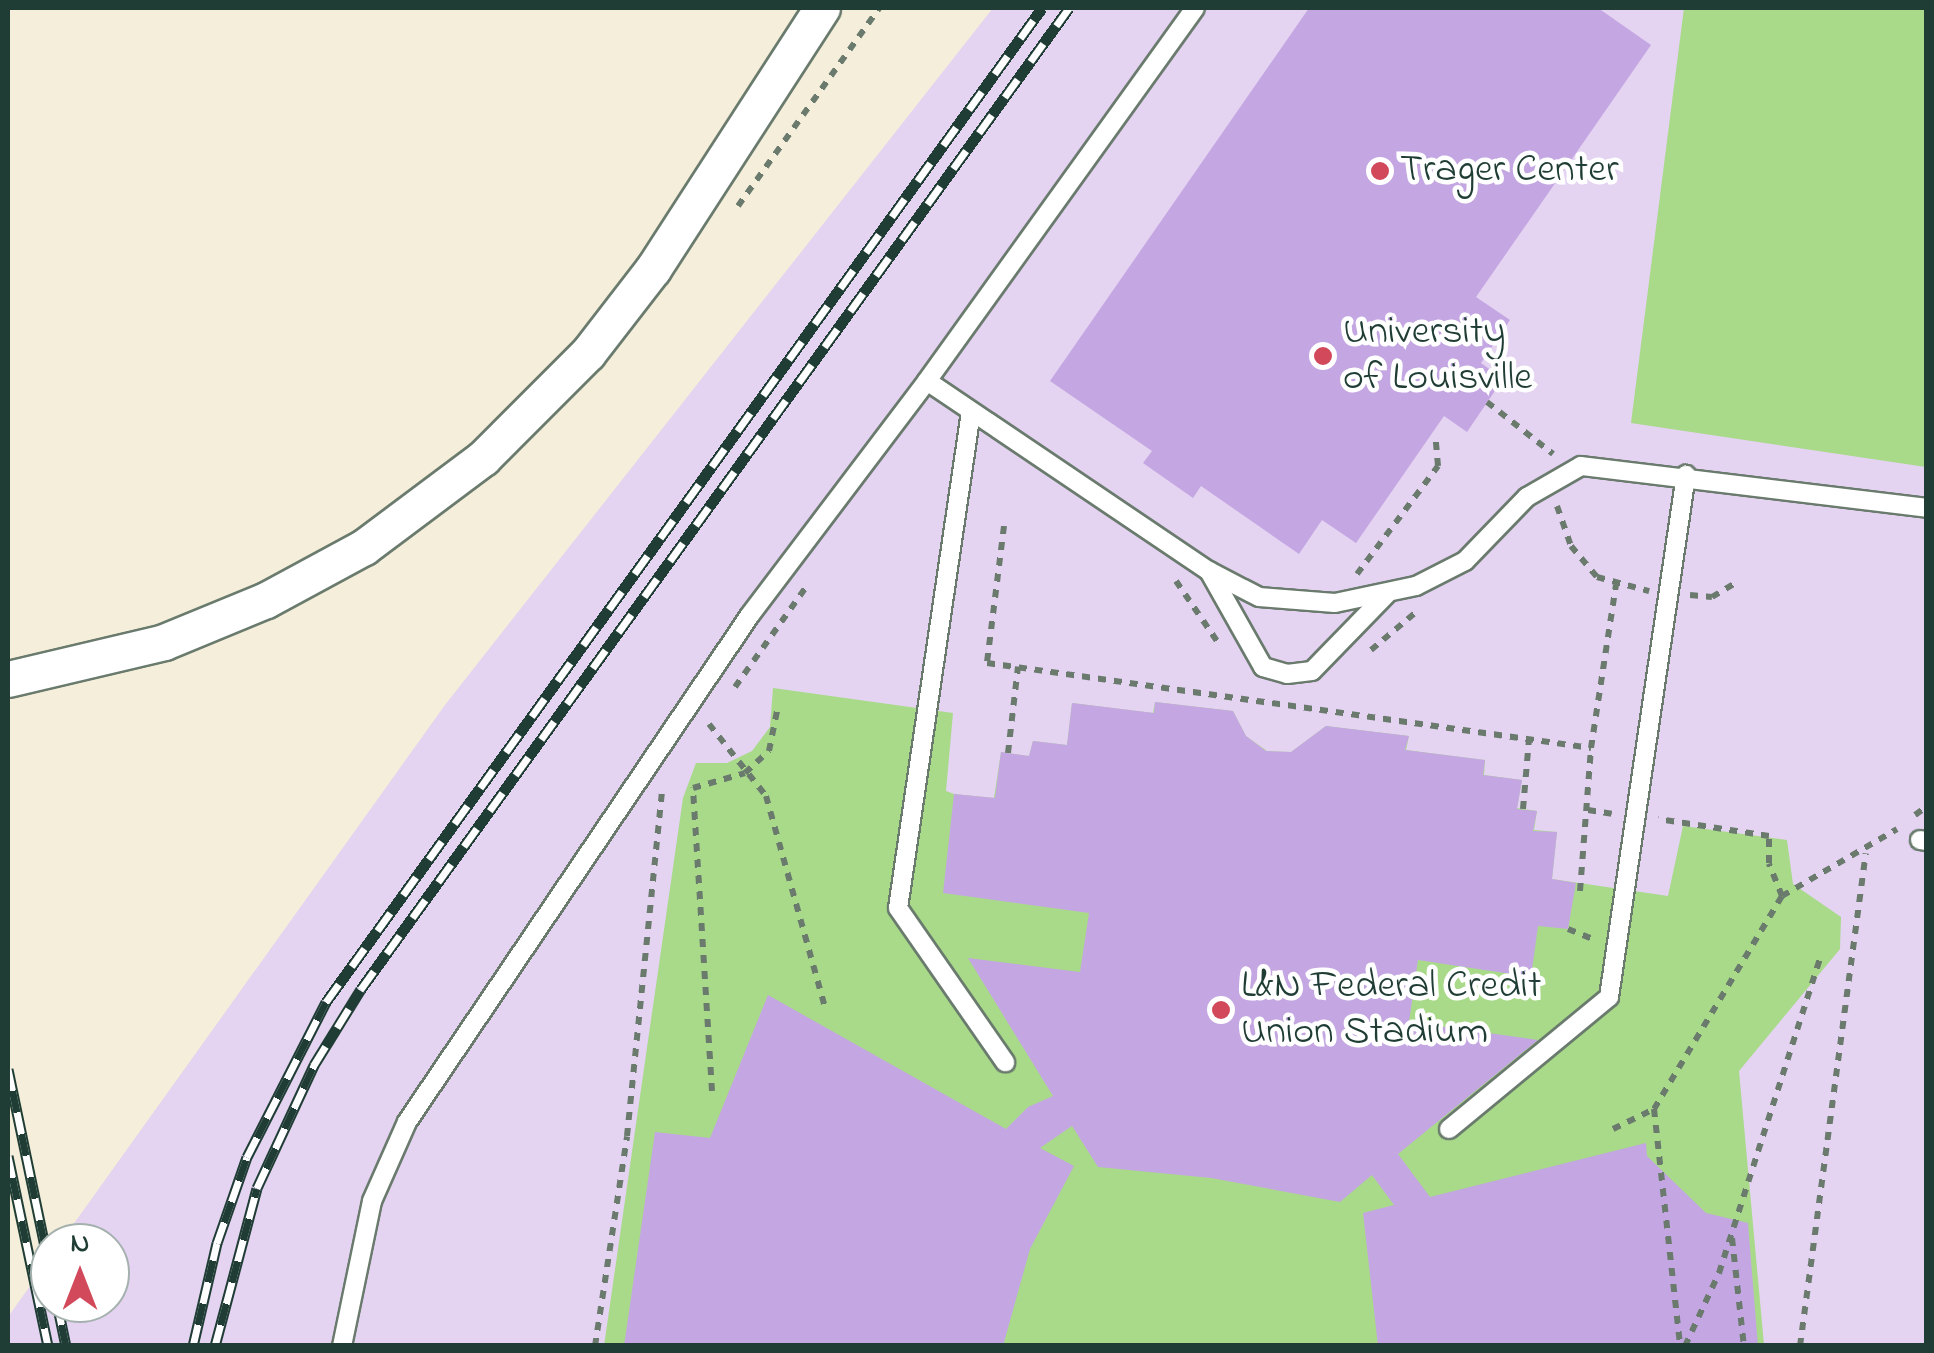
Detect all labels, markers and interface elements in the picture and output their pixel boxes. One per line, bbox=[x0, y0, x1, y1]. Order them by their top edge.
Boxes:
place label: Trager Center bbox=[1400, 147, 1619, 195]
marker: Trager Center bbox=[1369, 160, 1391, 182]
place label: University of Louisville bbox=[1343, 309, 1532, 403]
marker: University of Louisville bbox=[1312, 345, 1334, 367]
place label: L&N Federal Credit Union Stadium bbox=[1241, 963, 1541, 1057]
marker: L&N Federal Credit Union Stadium bbox=[1210, 999, 1232, 1021]
north arrow bbox=[30, 1223, 130, 1323]
text: N bbox=[71, 1224, 89, 1265]

